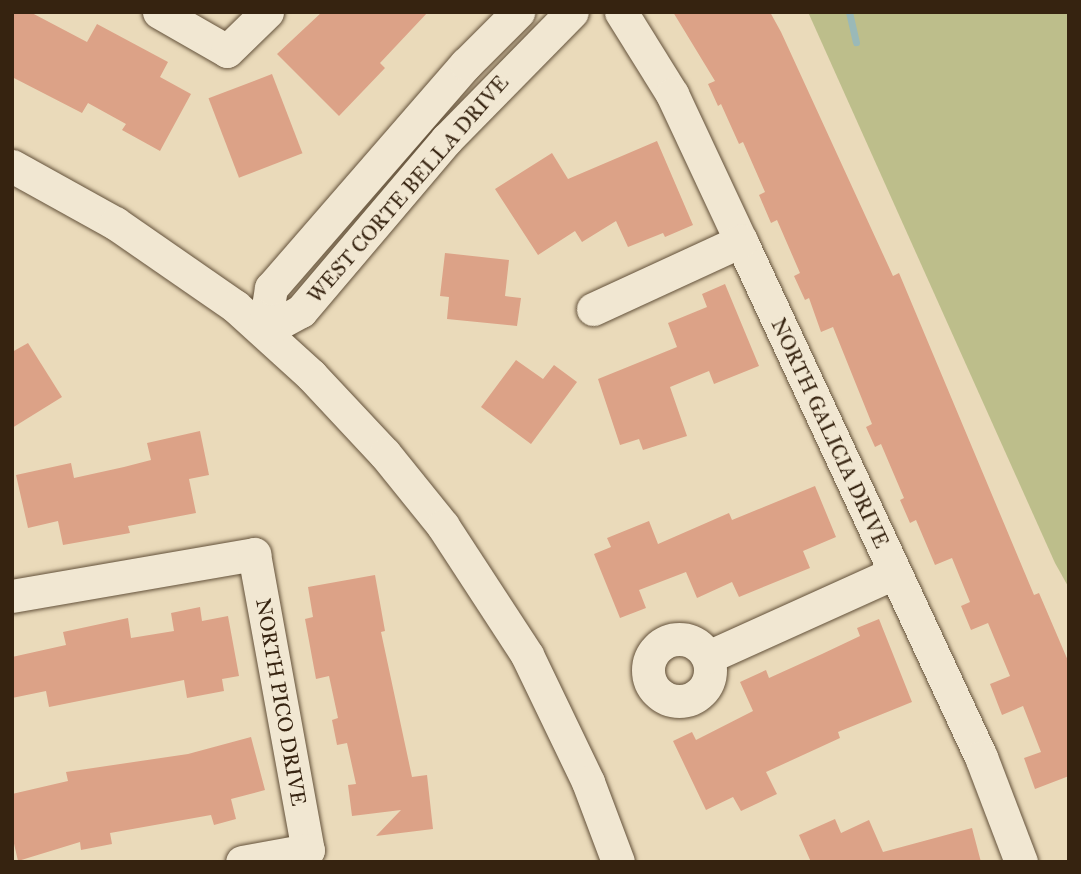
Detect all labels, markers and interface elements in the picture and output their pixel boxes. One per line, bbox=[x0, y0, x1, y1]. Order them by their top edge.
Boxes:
street label: WEST CORTE BELLA DRIVE bbox=[302, 70, 514, 308]
street label: NORTH GALICIA DRIVE bbox=[766, 314, 894, 552]
street label: NORTH PICO DRIVE bbox=[250, 596, 312, 808]

